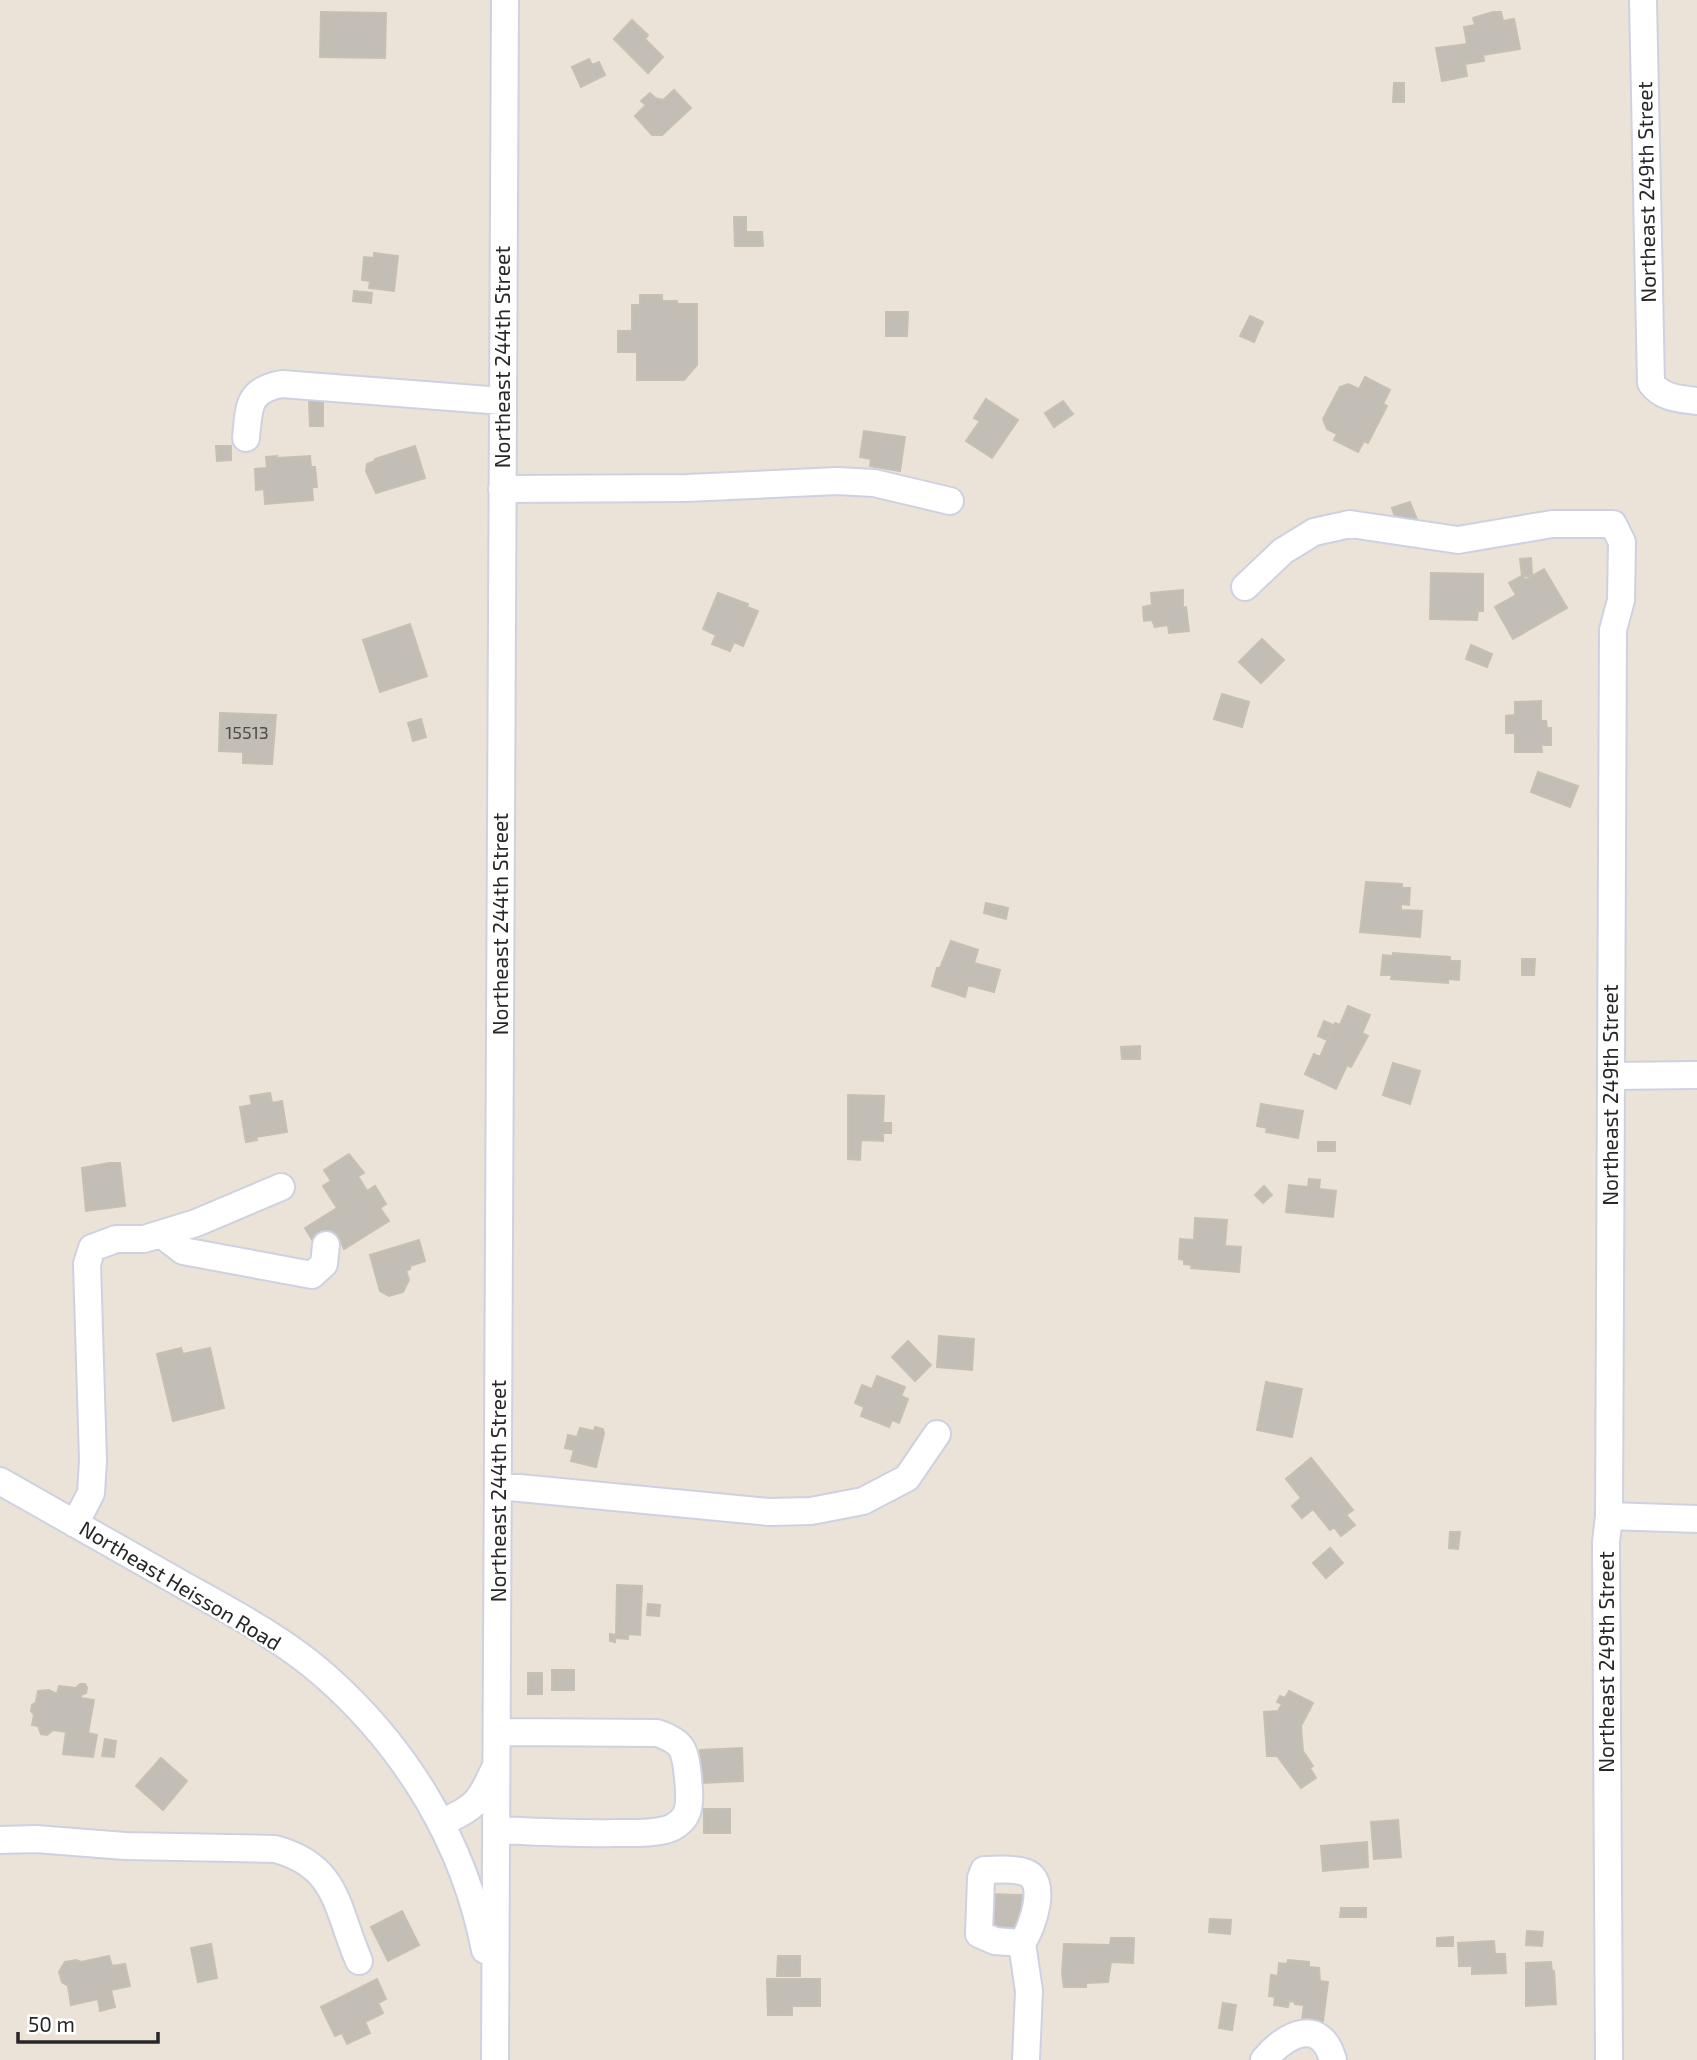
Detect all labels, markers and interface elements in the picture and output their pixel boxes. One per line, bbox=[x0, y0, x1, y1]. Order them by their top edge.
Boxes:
street label: Northeast 249th Street bbox=[1631, 81, 1660, 303]
street label: Northeast 244th Street bbox=[489, 246, 514, 468]
house number: 15513 bbox=[225, 721, 269, 743]
street label: Northeast 244th Street bbox=[487, 813, 512, 1035]
street label: Northeast 249th Street bbox=[1597, 984, 1622, 1206]
street label: Northeast 244th Street bbox=[485, 1380, 510, 1602]
street label: Northeast Heisson Road bbox=[76, 1515, 286, 1655]
street label: Northeast 249th Street bbox=[1593, 1551, 1618, 1773]
scale bar bbox=[18, 2000, 158, 2044]
text: 50 m bbox=[28, 2011, 75, 2036]

